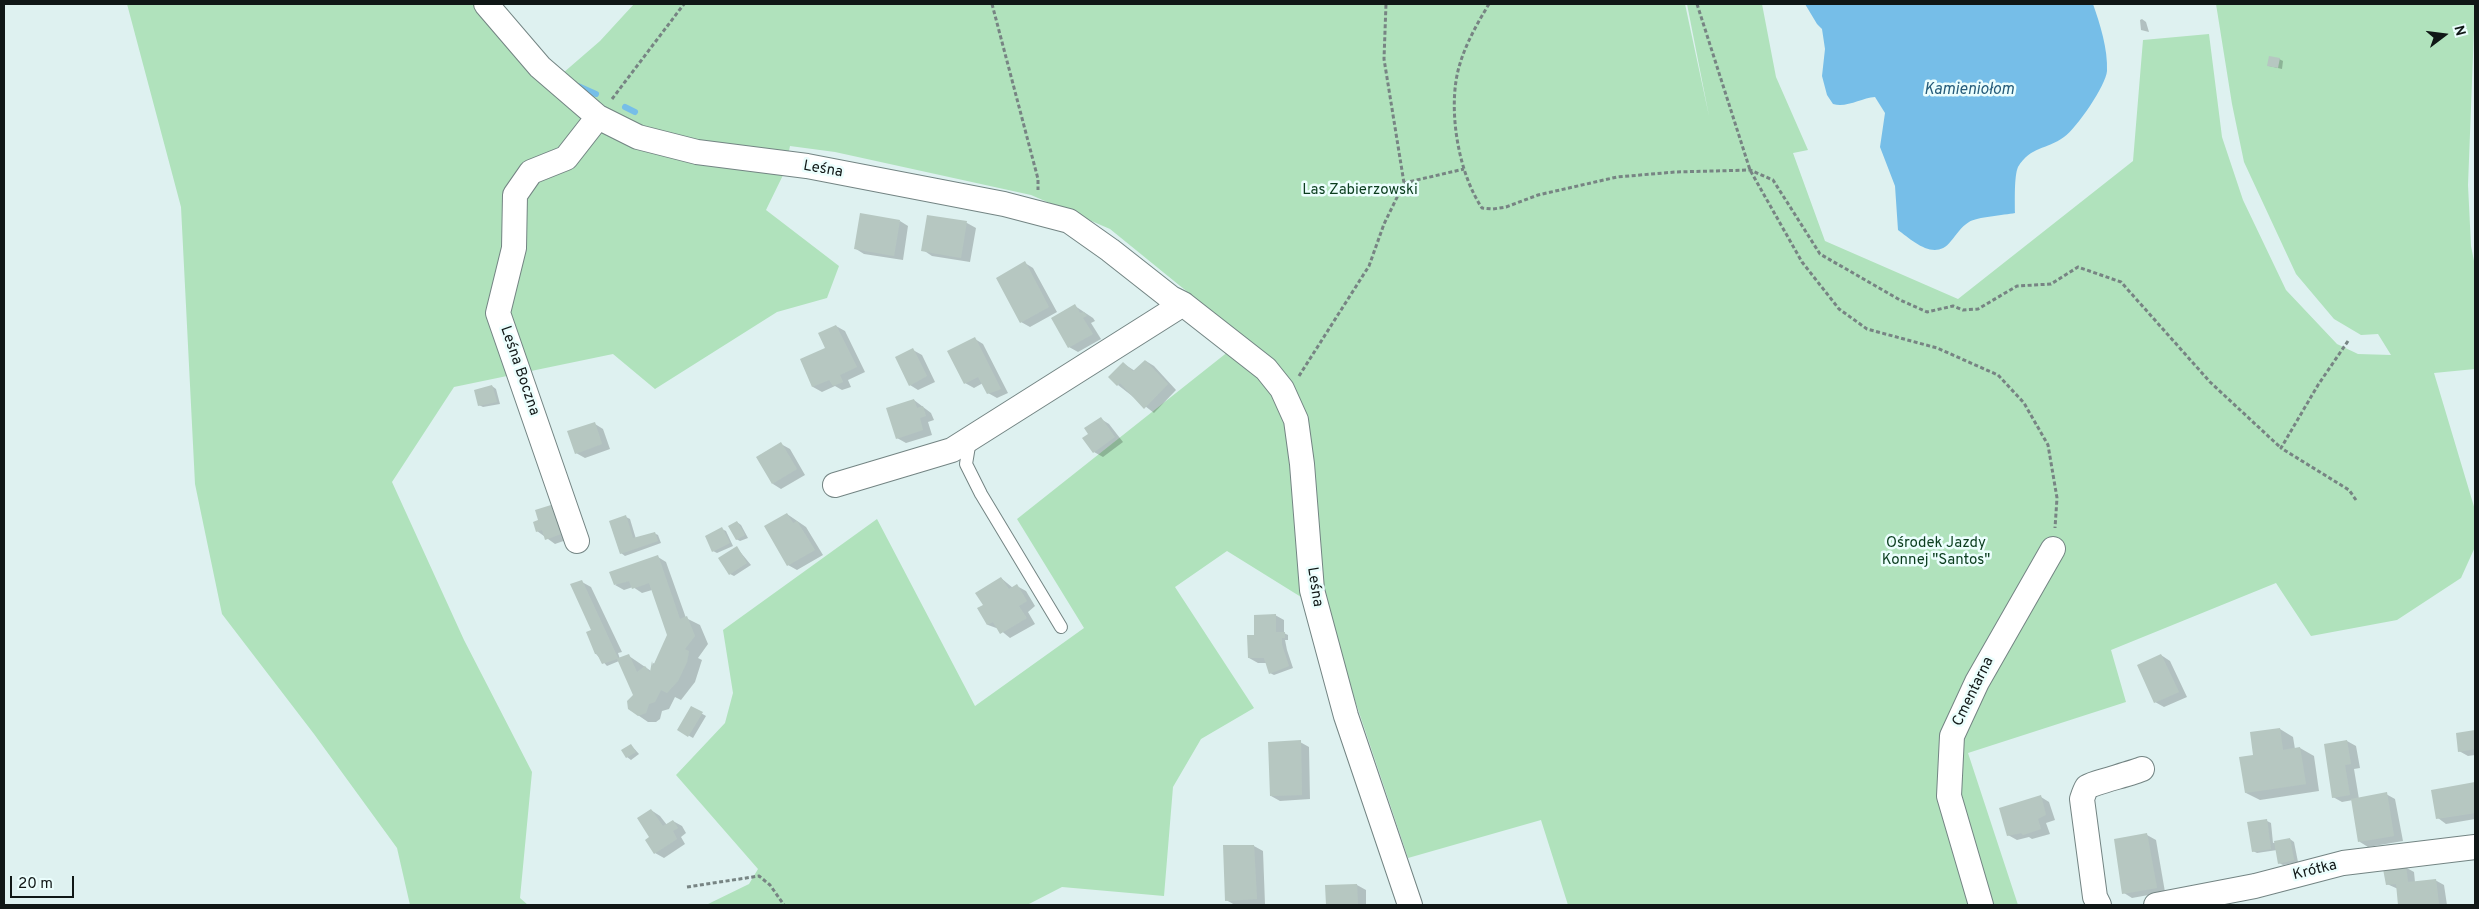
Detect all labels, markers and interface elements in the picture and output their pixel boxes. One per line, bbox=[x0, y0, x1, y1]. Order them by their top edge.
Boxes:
north arrow bbox=[2419, 10, 2469, 60]
text: N bbox=[2449, 24, 2468, 38]
water label: Kamieniołom bbox=[1924, 81, 2014, 101]
street label: Leśna bbox=[802, 158, 844, 182]
park label: Las Zabierzowski bbox=[1302, 182, 1418, 200]
street label: Leśna Boczna bbox=[495, 324, 543, 418]
park label: Ośrodek Jazdy Konnej "Santos" bbox=[1882, 535, 1990, 570]
street label: Leśna bbox=[1302, 566, 1326, 608]
street label: Cmentarna bbox=[1950, 654, 1998, 730]
street label: Krótka bbox=[2291, 857, 2339, 885]
scale bar bbox=[12, 866, 76, 898]
text: 20 m bbox=[18, 875, 53, 894]

